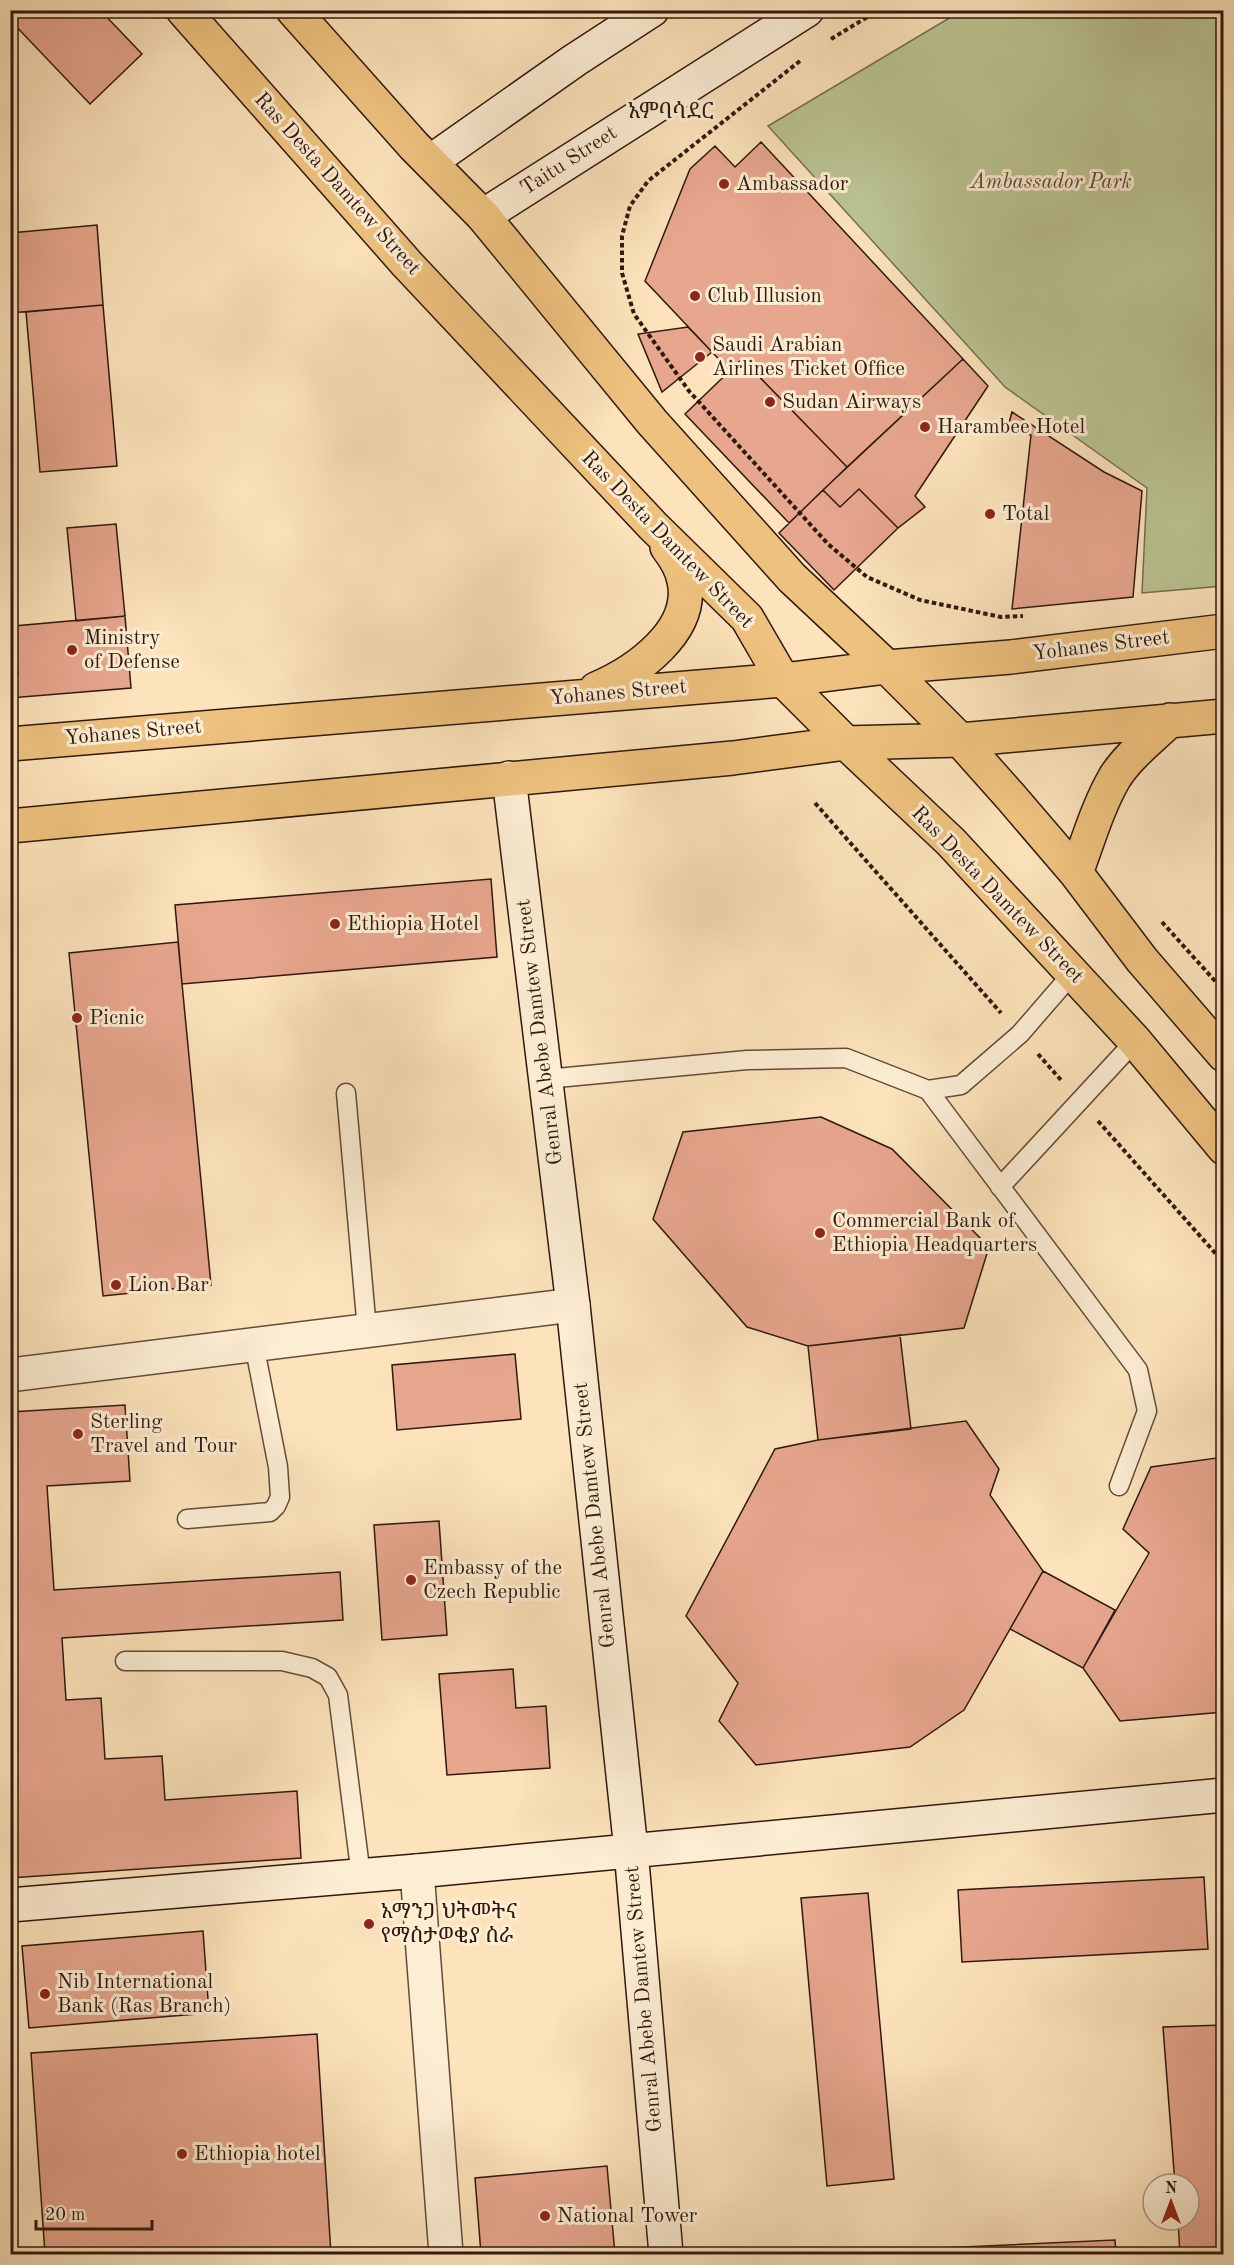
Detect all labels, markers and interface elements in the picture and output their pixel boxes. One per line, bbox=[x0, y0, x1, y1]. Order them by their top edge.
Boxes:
street label: Ras Desta Damtew Street bbox=[250, 89, 424, 279]
district label: አምባሳደር bbox=[628, 100, 714, 123]
street label: Taitu Street bbox=[517, 122, 621, 200]
park label: Ambassador Park bbox=[969, 172, 1132, 193]
place label: Ambassador bbox=[736, 174, 849, 195]
marker: Ambassador bbox=[717, 177, 731, 191]
place label: Club Illusion bbox=[707, 286, 822, 307]
marker: Club Illusion bbox=[688, 289, 702, 303]
place label: Saudi Arabian Airlines Ticket Office bbox=[712, 335, 905, 380]
marker: Saudi Arabian Airlines Ticket Office bbox=[693, 350, 707, 364]
place label: Sudan Airways bbox=[782, 392, 921, 413]
marker: Sudan Airways bbox=[763, 395, 777, 409]
place label: Harambee Hotel bbox=[937, 417, 1086, 438]
marker: Harambee Hotel bbox=[918, 420, 932, 434]
street label: Ras Desta Damtew Street bbox=[577, 447, 757, 633]
place label: Total bbox=[1002, 504, 1050, 525]
marker: Total bbox=[983, 507, 997, 521]
street label: Yohanes Street bbox=[1031, 627, 1171, 665]
place label: Ministry of Defense bbox=[84, 628, 180, 673]
marker: Ministry of Defense bbox=[65, 643, 79, 657]
street label: Yohanes Street bbox=[549, 677, 687, 709]
street label: Yohanes Street bbox=[64, 717, 202, 749]
street label: Ras Desta Damtew Street bbox=[907, 802, 1087, 988]
street label: Genral Abebe Damtew Street bbox=[513, 898, 567, 1166]
place label: Ethiopia Hotel bbox=[347, 914, 479, 935]
marker: Ethiopia Hotel bbox=[328, 917, 342, 931]
place label: Picnic bbox=[89, 1008, 144, 1029]
marker: Picnic bbox=[70, 1011, 84, 1025]
place label: Commercial Bank of Ethiopia Headquarters bbox=[832, 1211, 1037, 1256]
marker: Commercial Bank of Ethiopia Headquarters bbox=[813, 1226, 827, 1240]
place label: Lion Bar bbox=[128, 1275, 209, 1296]
marker: Lion Bar bbox=[109, 1278, 123, 1292]
street label: Genral Abebe Damtew Street bbox=[571, 1381, 619, 1649]
place label: Sterling Travel and Tour bbox=[90, 1412, 237, 1457]
marker: Sterling Travel and Tour bbox=[71, 1427, 85, 1441]
place label: Embassy of the Czech Republic bbox=[423, 1558, 562, 1603]
marker: Embassy of the Czech Republic bbox=[404, 1573, 418, 1587]
street label: Genral Abebe Damtew Street bbox=[622, 1865, 666, 2133]
place label: አማንጋ ህትመትና የማስታወቂያ ስራ bbox=[381, 1900, 517, 1947]
marker: አማንጋ ህትመትና የማስታወቂያ ስራ bbox=[362, 1917, 376, 1931]
place label: Nib International Bank (Ras Branch) bbox=[57, 1972, 231, 2017]
marker: Nib International Bank (Ras Branch) bbox=[38, 1987, 52, 2001]
place label: Ethiopia hotel bbox=[194, 2144, 321, 2165]
marker: Ethiopia hotel bbox=[175, 2147, 189, 2161]
north arrow bbox=[1141, 2172, 1201, 2232]
text: N bbox=[1165, 2181, 1178, 2197]
scale bar bbox=[36, 2193, 152, 2231]
text: 20 m bbox=[45, 2206, 85, 2224]
place label: National Tower bbox=[557, 2206, 698, 2227]
marker: National Tower bbox=[538, 2209, 552, 2223]

